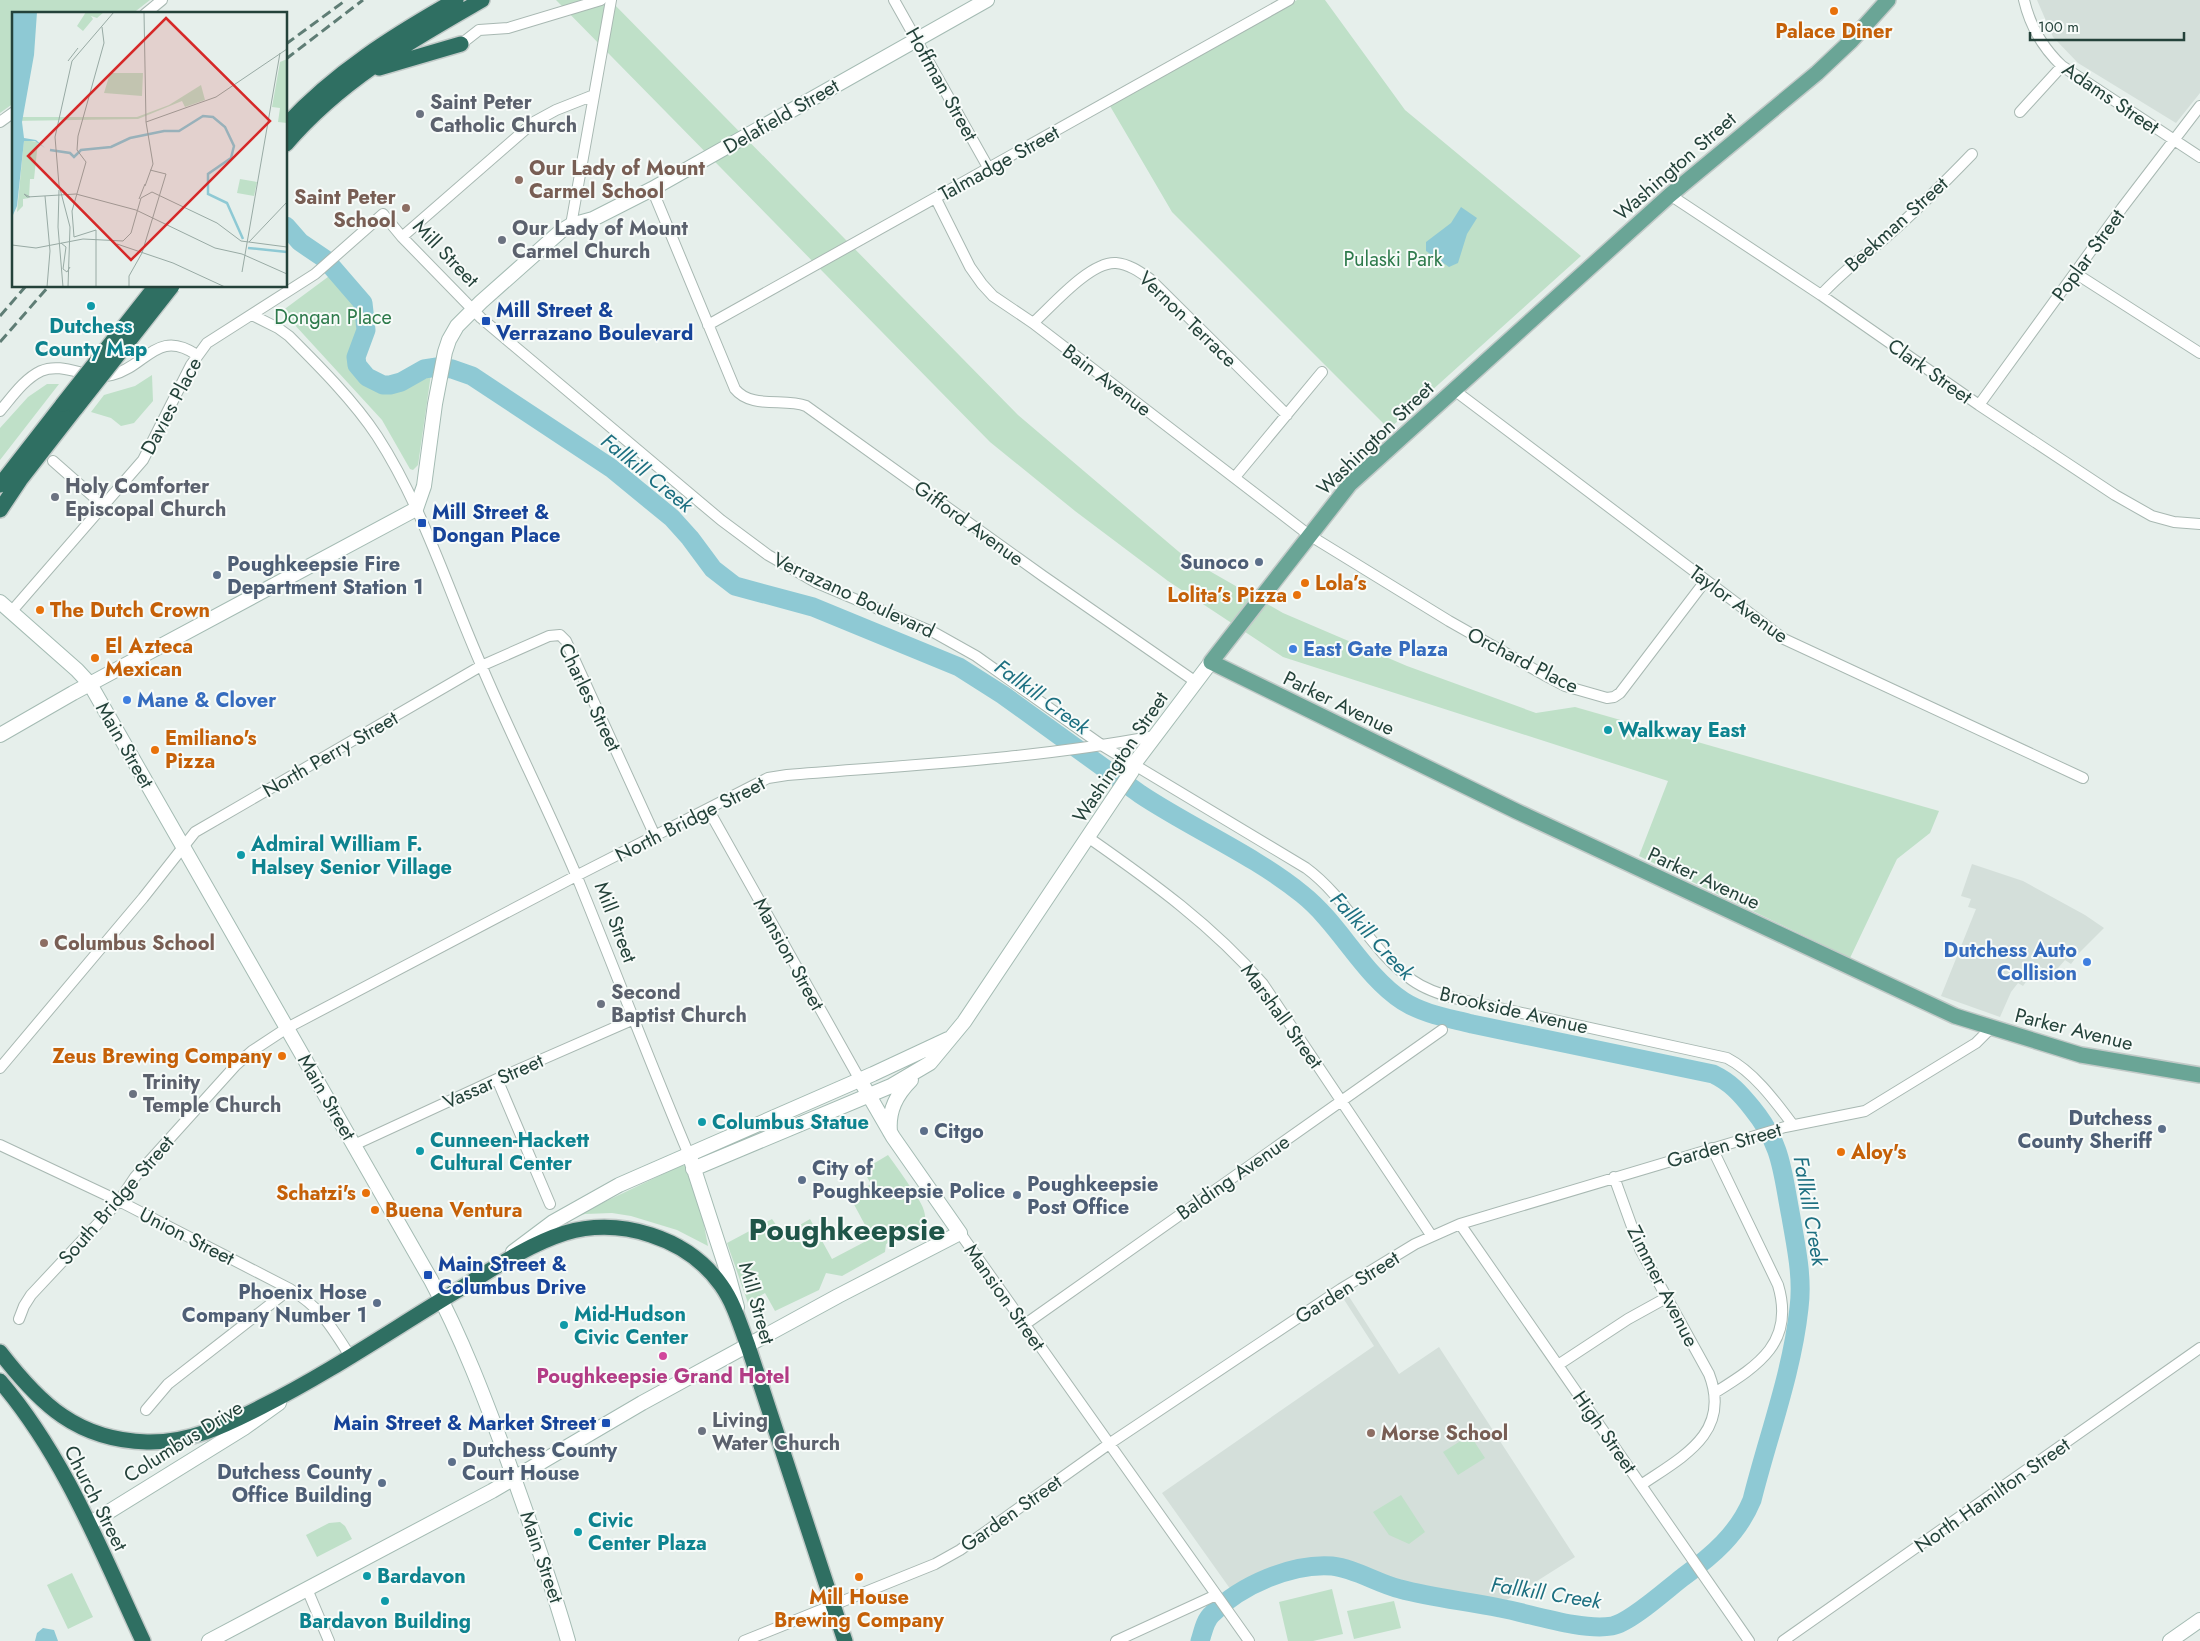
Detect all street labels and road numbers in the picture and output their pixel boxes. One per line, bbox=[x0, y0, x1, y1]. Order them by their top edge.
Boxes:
street label: Hoffman Street bbox=[898, 22, 985, 147]
street label: Adams Street bbox=[2056, 55, 2165, 142]
street label: Delafield Street bbox=[718, 72, 845, 161]
street label: Washington Street bbox=[1608, 105, 1743, 228]
street label: Talmadge Street bbox=[934, 118, 1065, 208]
street label: Beekman Street bbox=[1838, 170, 1954, 279]
street label: Poplar Street bbox=[2045, 203, 2132, 307]
street label: Mill Street bbox=[406, 213, 485, 294]
street label: Vernon Terrace bbox=[1132, 265, 1244, 374]
street label: Clark Street bbox=[1882, 332, 1978, 411]
street label: Bain Avenue bbox=[1056, 337, 1157, 424]
street label: Davies Place bbox=[134, 352, 209, 460]
street label: Washington Street bbox=[1310, 375, 1441, 502]
street label: Gifford Avenue bbox=[908, 474, 1030, 573]
street label: Verrazano Boulevard bbox=[768, 545, 939, 646]
street label: Taylor Avenue bbox=[1683, 558, 1794, 650]
street label: Orchard Place bbox=[1462, 620, 1583, 701]
street label: Charles Street bbox=[551, 638, 628, 756]
street label: Parker Avenue bbox=[1278, 664, 1399, 743]
street label: Washington Street bbox=[1066, 686, 1175, 829]
street label: Main Street bbox=[88, 697, 161, 794]
street label: North Perry Street bbox=[257, 704, 404, 805]
street label: North Bridge Street bbox=[610, 769, 770, 870]
street label: Parker Avenue bbox=[1643, 840, 1765, 917]
street label: Mill Street bbox=[587, 878, 644, 967]
street label: Mansion Street bbox=[746, 893, 832, 1016]
street label: Marshall Street bbox=[1233, 958, 1330, 1075]
street label: Brookside Avenue bbox=[1437, 979, 1591, 1042]
street label: Parker Avenue bbox=[2012, 1001, 2136, 1058]
street label: Vassar Street bbox=[438, 1046, 548, 1116]
street label: Main Street bbox=[290, 1049, 363, 1146]
street label: Garden Street bbox=[1663, 1115, 1785, 1176]
street label: Balding Avenue bbox=[1171, 1128, 1296, 1227]
street label: South Bridge Street bbox=[52, 1129, 181, 1272]
street label: Union Street bbox=[134, 1200, 240, 1273]
street label: Zimmer Avenue bbox=[1619, 1220, 1706, 1352]
street label: Mansion Street bbox=[957, 1238, 1052, 1357]
street label: Garden Street bbox=[1290, 1244, 1405, 1331]
street label: Mill Street bbox=[731, 1259, 782, 1348]
street label: High Street bbox=[1565, 1385, 1644, 1480]
street label: Columbus Drive bbox=[118, 1393, 249, 1490]
street label: North Hamilton Street bbox=[1909, 1431, 2076, 1560]
street label: Church Street bbox=[57, 1440, 135, 1556]
street label: Garden Street bbox=[955, 1468, 1068, 1559]
street label: Main Street bbox=[512, 1507, 571, 1607]

